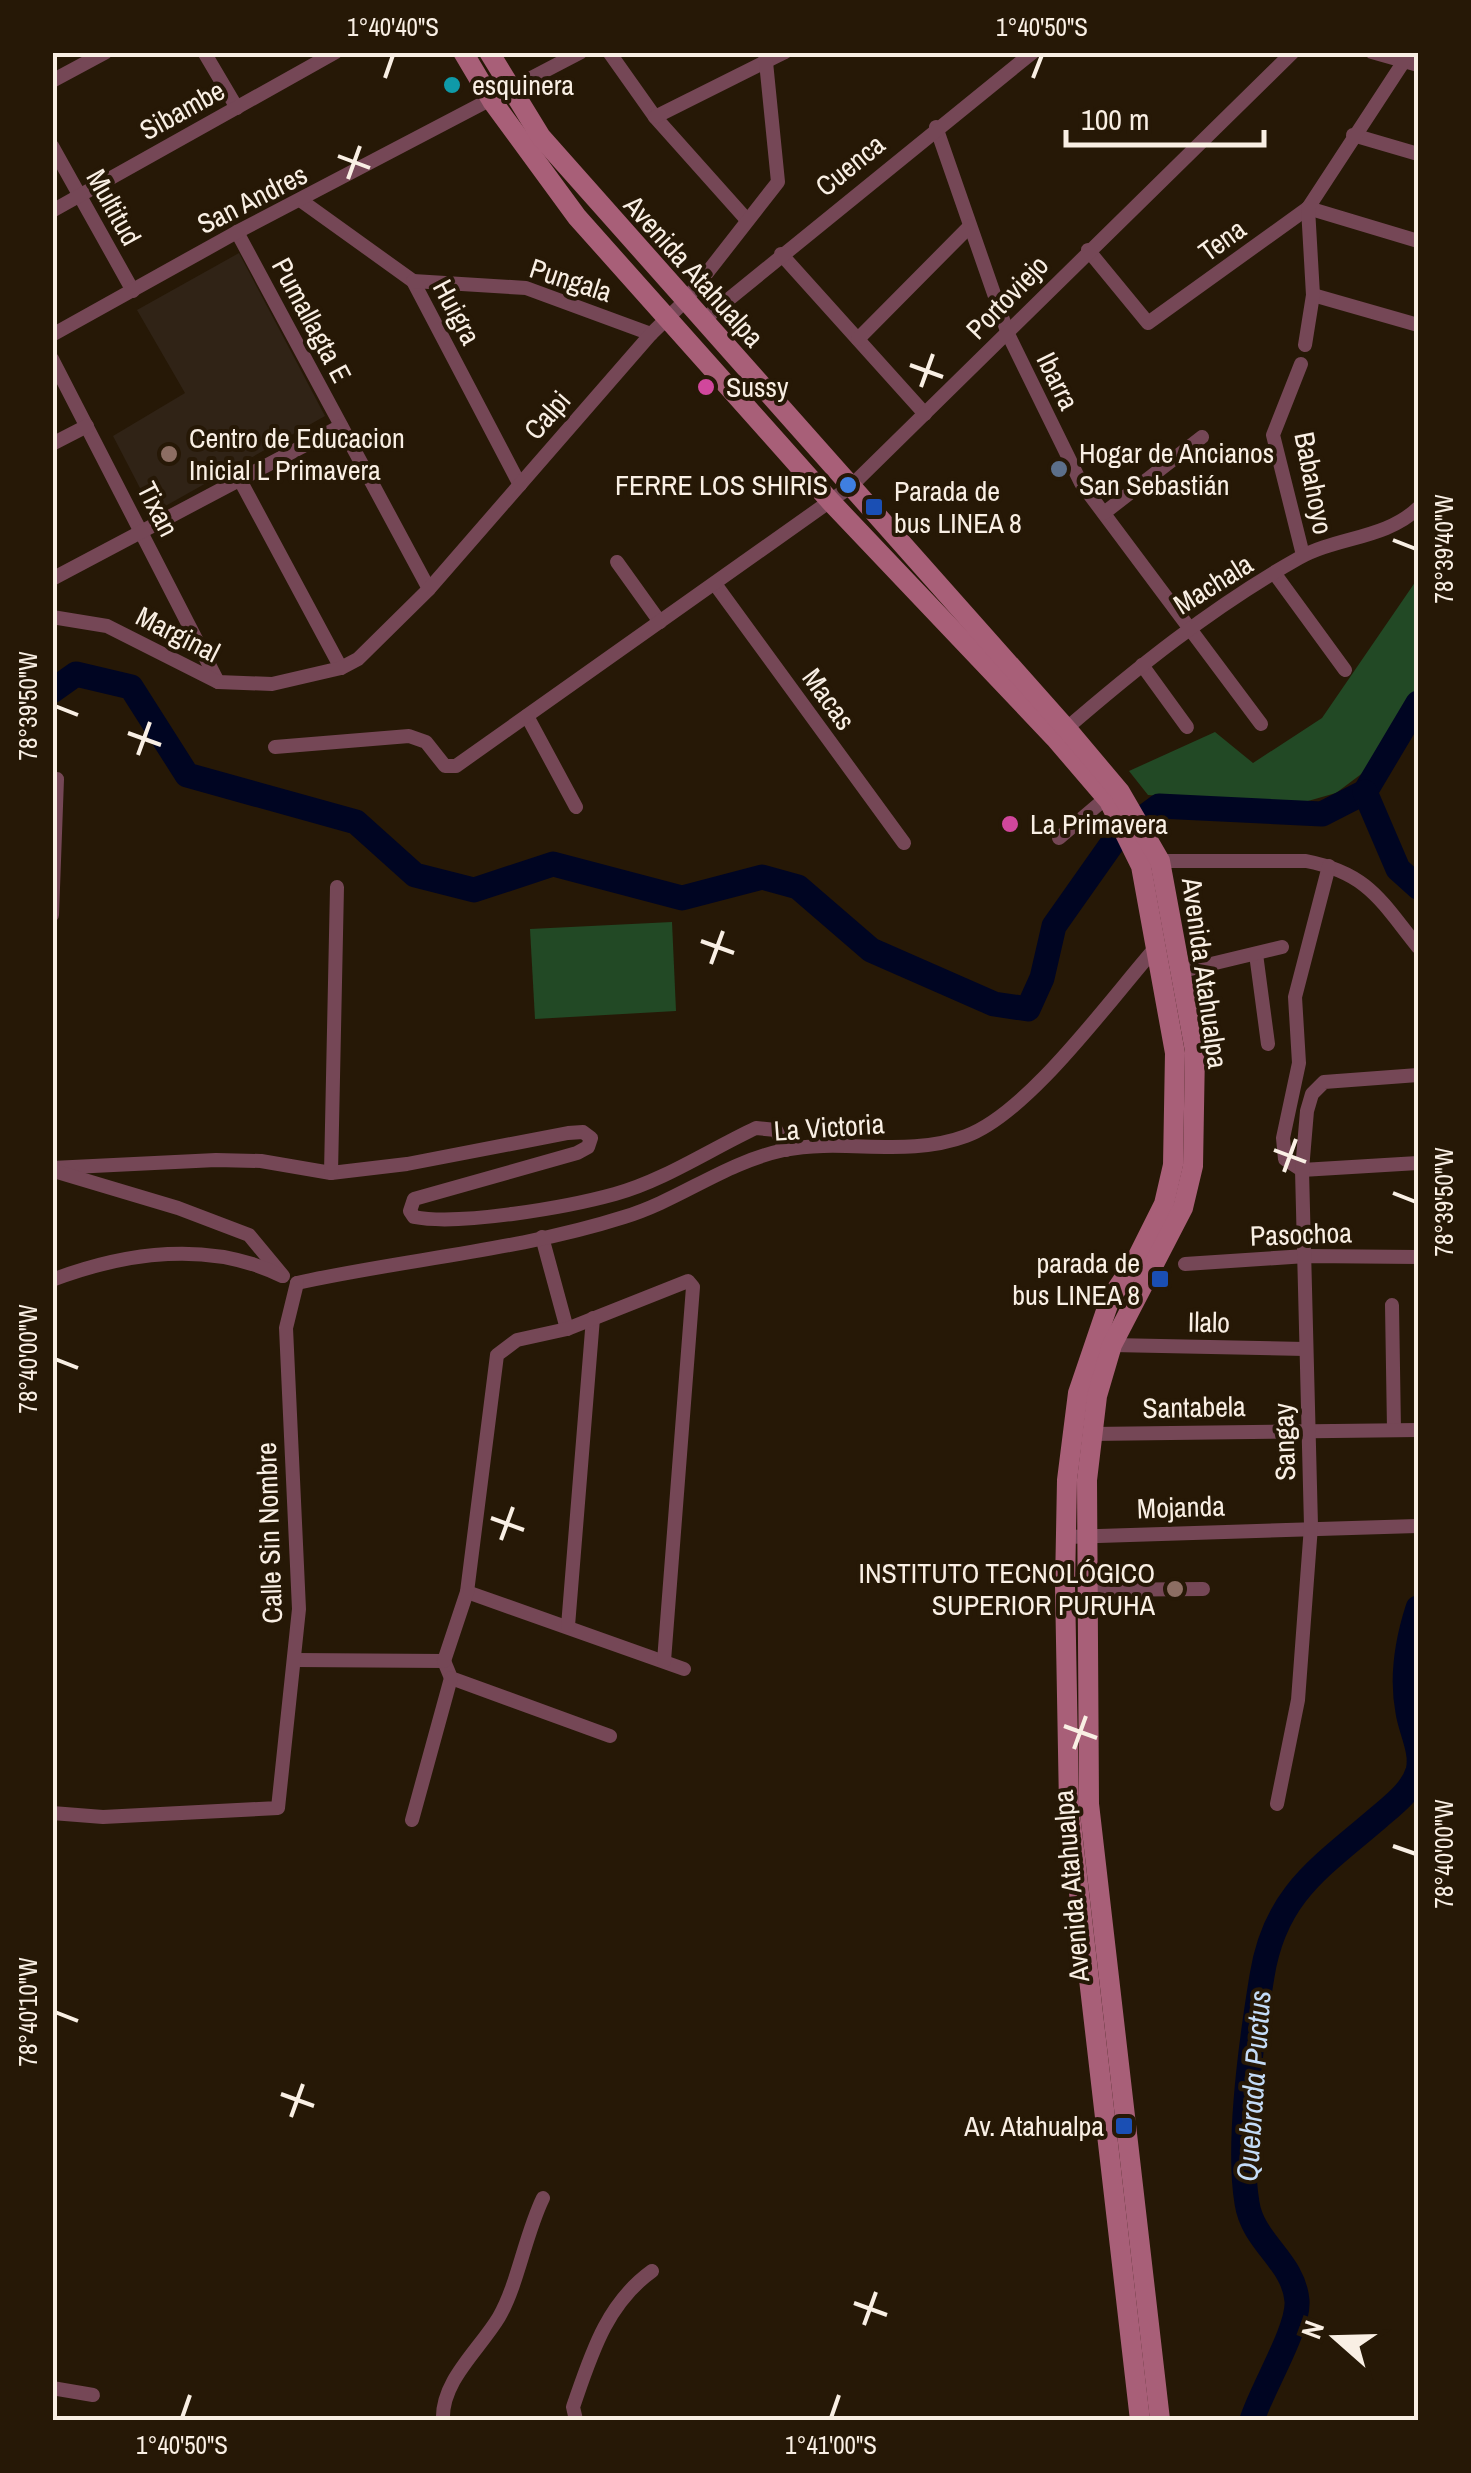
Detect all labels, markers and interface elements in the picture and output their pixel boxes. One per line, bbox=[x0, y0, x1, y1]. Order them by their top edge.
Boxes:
text: 1°40'40"S bbox=[347, 10, 439, 44]
text: 1°40'50"S bbox=[996, 10, 1088, 44]
place label: esquinera bbox=[472, 66, 574, 104]
street label: Sibambe bbox=[133, 71, 231, 149]
marker: esquinera bbox=[441, 74, 463, 96]
scale bar bbox=[1066, 85, 1264, 147]
text: 100 m bbox=[1081, 99, 1149, 139]
street label: Cuenca bbox=[807, 125, 893, 205]
street label: San Andres bbox=[190, 155, 314, 243]
street label: Multitud bbox=[78, 162, 150, 252]
street label: Avenida Atahualpa bbox=[615, 186, 773, 355]
street label: Tena bbox=[1191, 210, 1253, 270]
street label: Portoviejo bbox=[957, 247, 1057, 347]
street label: Pungala bbox=[525, 249, 617, 311]
street label: Pumallagta E bbox=[263, 251, 361, 389]
street label: Huigra bbox=[424, 273, 490, 352]
street label: Ibarra bbox=[1028, 346, 1088, 416]
place label: Sussy bbox=[726, 368, 789, 406]
marker: Sussy bbox=[695, 376, 717, 398]
street label: Calpi bbox=[515, 382, 579, 448]
place label: Centro de Educacion Inicial L Primavera bbox=[189, 419, 405, 489]
street label: Babahoyo bbox=[1285, 429, 1343, 537]
place label: Hogar de Ancianos San Sebastián bbox=[1079, 434, 1274, 504]
marker: Centro de Educacion Inicial L Primavera bbox=[158, 443, 180, 465]
marker: Hogar de Ancianos San Sebastián bbox=[1048, 458, 1070, 480]
place label: FERRE LOS SHIRIS bbox=[615, 466, 828, 504]
place label: Parada de bus LINEA 8 bbox=[894, 472, 1022, 542]
marker: FERRE LOS SHIRIS bbox=[837, 474, 859, 496]
street label: Tixan bbox=[128, 475, 188, 543]
text: 78°39'40"W bbox=[1427, 494, 1461, 603]
marker: Parada de bus LINEA 8 bbox=[863, 496, 885, 518]
street label: Machala bbox=[1166, 545, 1260, 623]
street label: Marginal bbox=[130, 597, 226, 671]
text: 78°39'50"W bbox=[11, 651, 45, 760]
street label: Macas bbox=[794, 660, 864, 738]
place label: La Primavera bbox=[1030, 805, 1168, 843]
marker: La Primavera bbox=[999, 813, 1021, 835]
street label: Avenida Atahualpa bbox=[1173, 874, 1237, 1071]
street label: La Victoria bbox=[772, 1104, 886, 1150]
text: 78°39'50"W bbox=[1427, 1147, 1461, 1256]
street label: Pasochoa bbox=[1249, 1213, 1353, 1255]
place label: parada de bus LINEA 8 bbox=[1012, 1244, 1140, 1314]
marker: parada de bus LINEA 8 bbox=[1149, 1268, 1171, 1290]
street label: Ilalo bbox=[1188, 1303, 1230, 1341]
text: 78°40'00"W bbox=[11, 1304, 45, 1413]
street label: Santabela bbox=[1142, 1387, 1246, 1427]
street label: Sangay bbox=[1264, 1402, 1304, 1482]
street label: Calle Sin Nombre bbox=[247, 1442, 291, 1624]
street label: Mojanda bbox=[1136, 1486, 1226, 1528]
place label: INSTITUTO TECNOLÓGICO SUPERIOR PURUHA bbox=[859, 1554, 1156, 1624]
marker: INSTITUTO TECNOLÓGICO SUPERIOR PURUHA bbox=[1164, 1578, 1186, 1600]
street label: Avenida Atahualpa bbox=[1044, 1788, 1098, 1984]
text: 78°40'00"W bbox=[1427, 1799, 1461, 1908]
text: 78°40'10"W bbox=[11, 1957, 45, 2066]
water label: Quebrada Puctus bbox=[1226, 1989, 1280, 2183]
place label: Av. Atahualpa bbox=[963, 2107, 1104, 2145]
marker: Av. Atahualpa bbox=[1113, 2115, 1135, 2137]
north arrow bbox=[1286, 2288, 1386, 2388]
text: N bbox=[1292, 2315, 1333, 2344]
text: 1°40'50"S bbox=[136, 2428, 228, 2462]
text: 1°41'00"S bbox=[785, 2428, 877, 2462]

